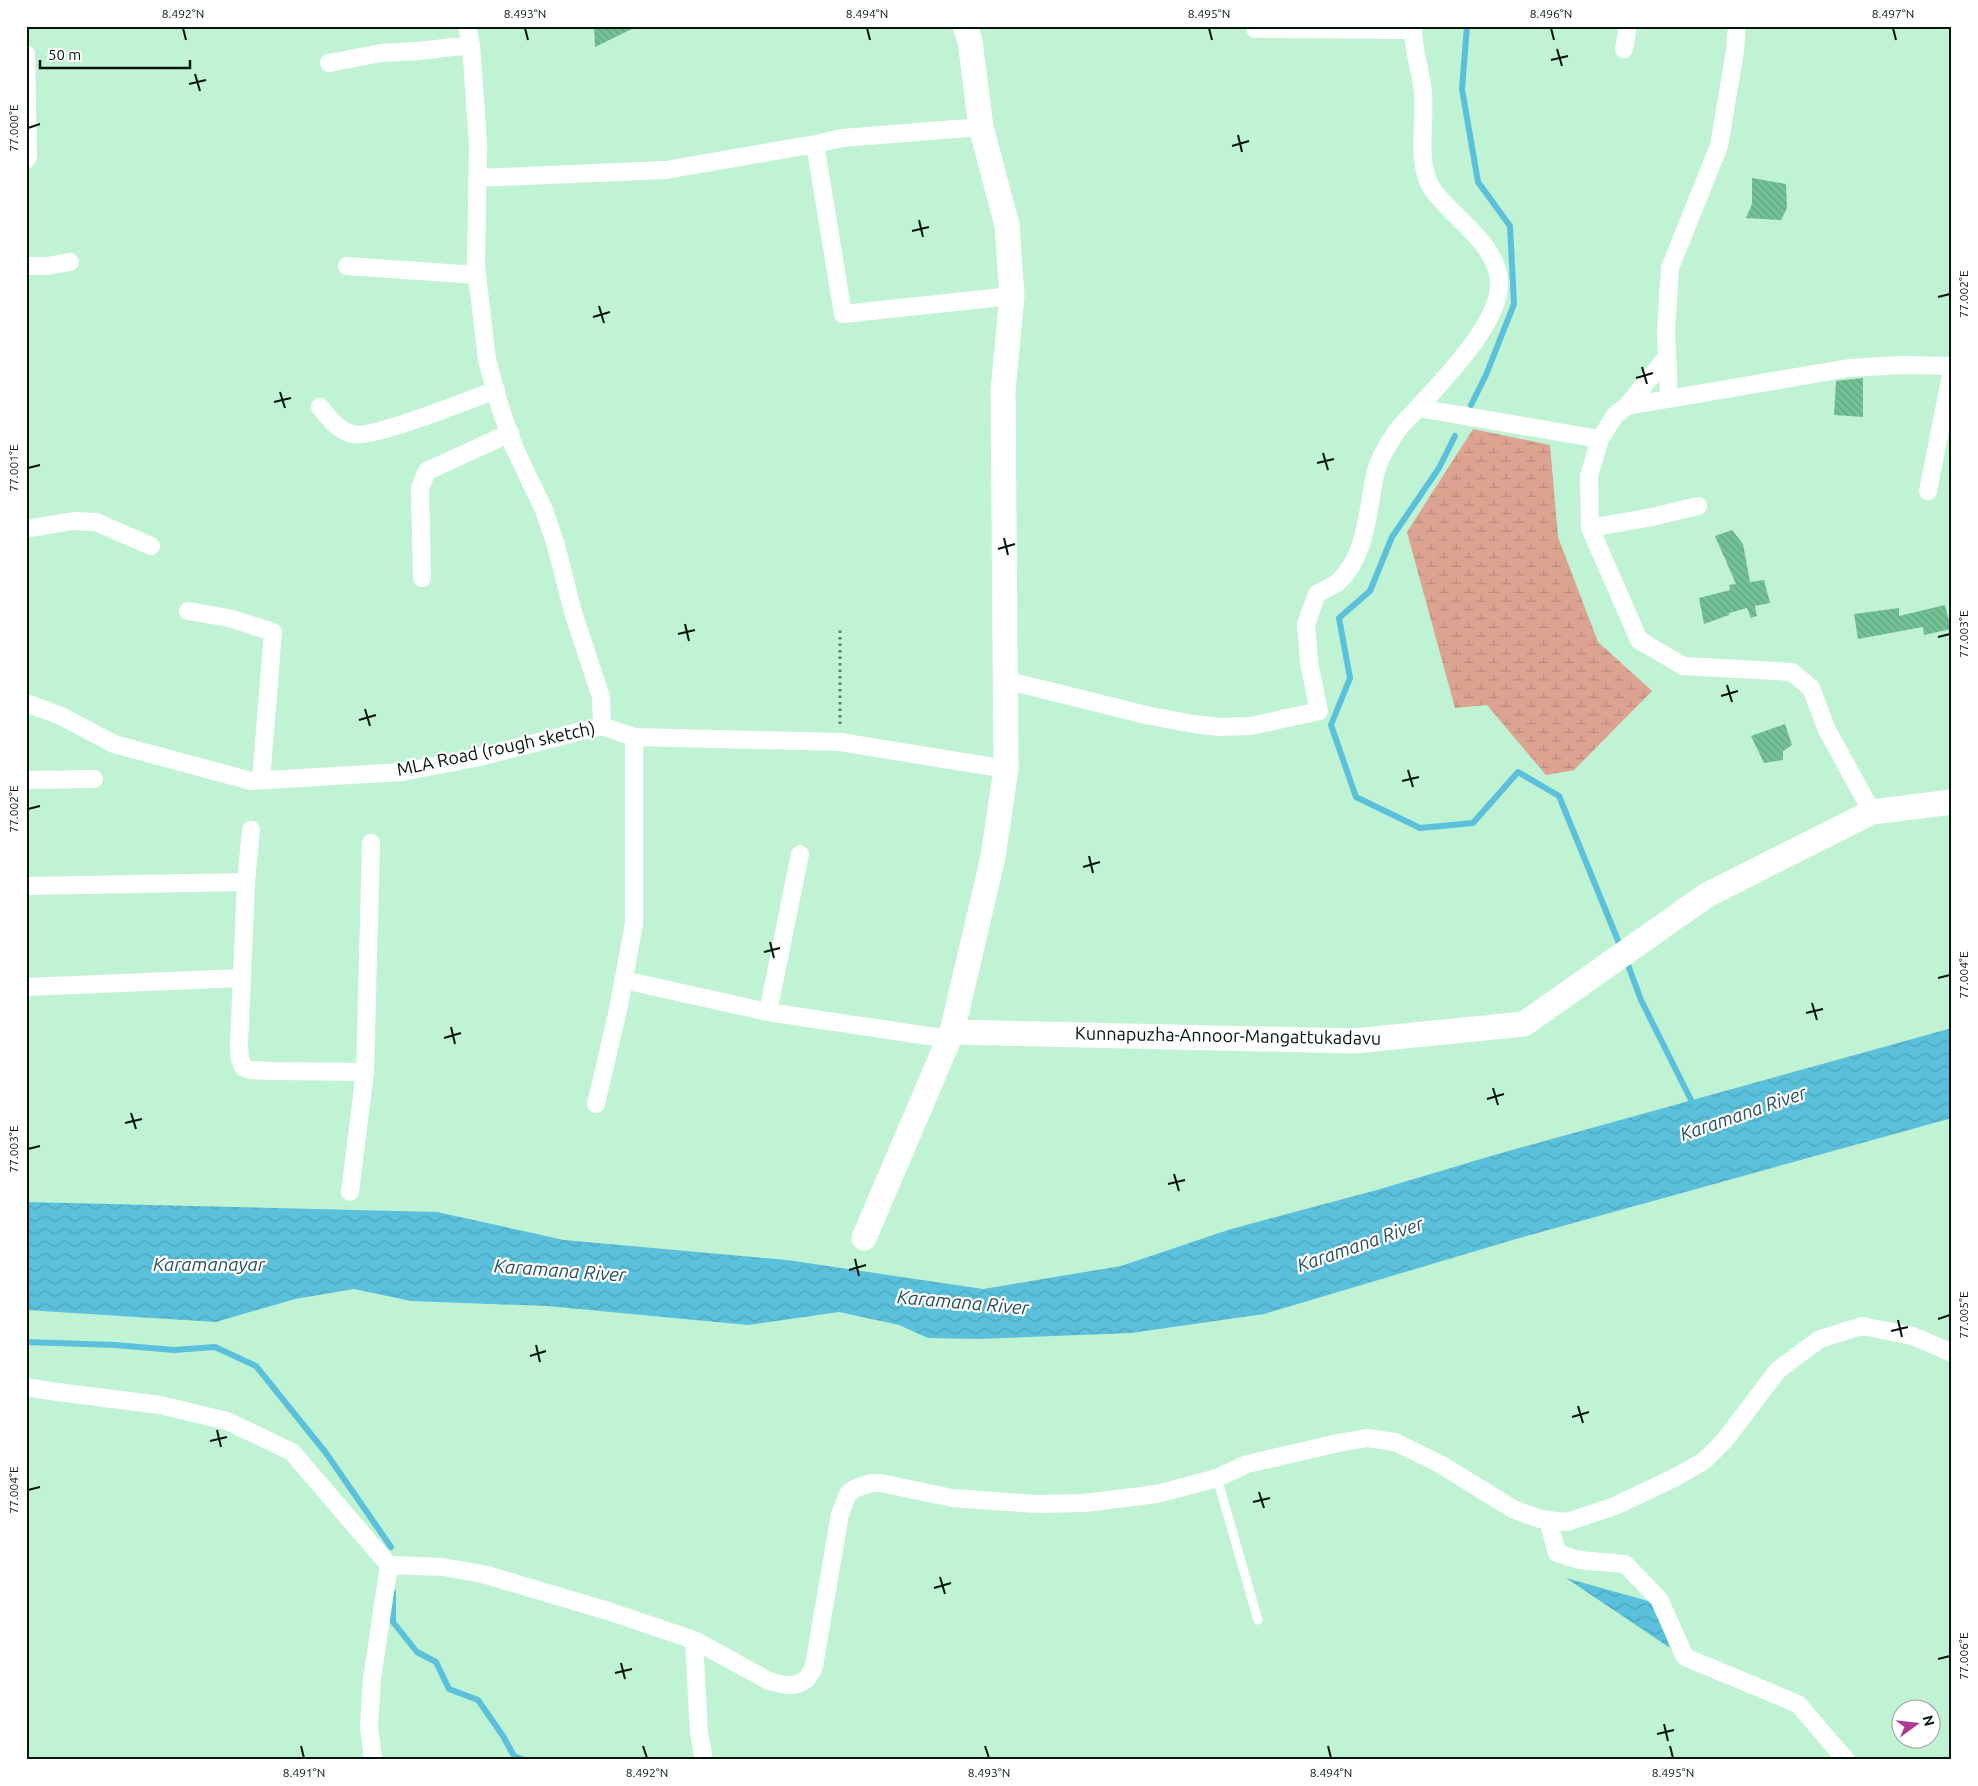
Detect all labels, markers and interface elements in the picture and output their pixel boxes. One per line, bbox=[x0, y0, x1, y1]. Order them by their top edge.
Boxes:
text: 8.492°N bbox=[162, 7, 204, 20]
text: 8.493°N bbox=[504, 7, 546, 20]
text: 8.494°N bbox=[846, 7, 888, 20]
text: 8.495°N bbox=[1188, 7, 1230, 20]
text: 8.496°N bbox=[1530, 7, 1572, 20]
text: 8.497°N bbox=[1872, 7, 1914, 20]
scale bar bbox=[40, 38, 190, 70]
text: 50 m bbox=[48, 46, 81, 63]
text: 77.000°E bbox=[7, 104, 20, 152]
text: 77.002°E bbox=[1957, 270, 1970, 318]
text: 77.001°E bbox=[7, 444, 20, 492]
text: 77.003°E bbox=[1957, 610, 1970, 658]
street label: MLA Road (rough sketch) bbox=[395, 717, 597, 780]
text: 77.002°E bbox=[7, 785, 20, 833]
text: 77.004°E bbox=[1957, 951, 1970, 999]
street label: Kunnapuzha-Annoor-Mangattukadavu bbox=[1075, 1022, 1381, 1048]
water label: Karamana River bbox=[1677, 1081, 1810, 1145]
text: 77.003°E bbox=[7, 1125, 20, 1173]
water label: Karamana River bbox=[1294, 1212, 1427, 1276]
water label: Karamanayar bbox=[153, 1253, 266, 1275]
water label: Karamana River bbox=[493, 1254, 627, 1286]
water label: Karamana River bbox=[896, 1285, 1031, 1319]
text: 77.005°E bbox=[1957, 1291, 1970, 1339]
text: 77.004°E bbox=[7, 1466, 20, 1514]
text: 77.006°E bbox=[1957, 1632, 1970, 1680]
north arrow bbox=[1890, 1698, 1940, 1748]
text: N bbox=[1919, 1714, 1938, 1728]
text: 8.491°N bbox=[283, 1766, 325, 1779]
text: 8.492°N bbox=[626, 1766, 668, 1779]
text: 8.493°N bbox=[968, 1766, 1010, 1779]
text: 8.494°N bbox=[1310, 1766, 1352, 1779]
text: 8.495°N bbox=[1652, 1766, 1694, 1779]

